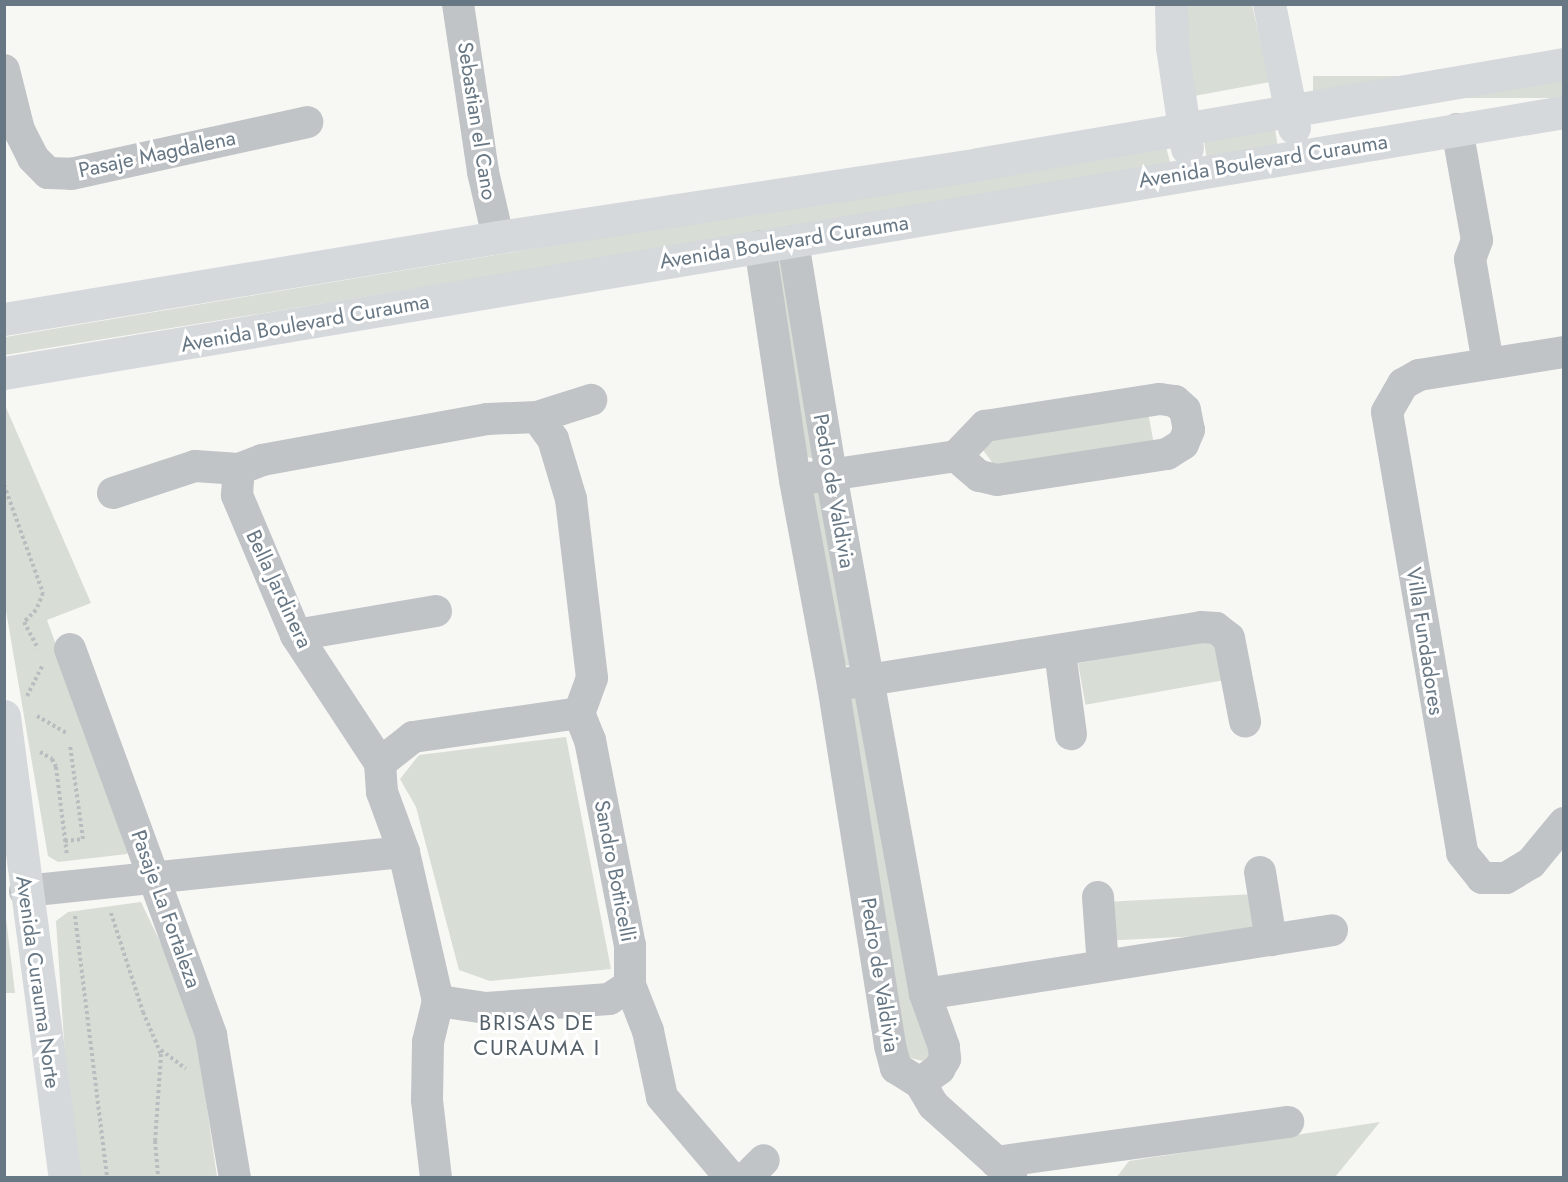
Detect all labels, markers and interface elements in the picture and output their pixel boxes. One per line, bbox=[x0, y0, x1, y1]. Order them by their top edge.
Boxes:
street label: Sebastian el Cano bbox=[452, 40, 502, 202]
street label: Pasaje Magdalena bbox=[76, 125, 238, 183]
street label: Avenida Boulevard Curauma bbox=[1137, 129, 1389, 193]
street label: Avenida Boulevard Curauma bbox=[658, 210, 910, 274]
street label: Avenida Boulevard Curauma bbox=[179, 289, 431, 357]
street label: Pedro de Valdivia bbox=[808, 412, 860, 570]
street label: Bella Jardinera bbox=[241, 526, 317, 652]
street label: Villa Fundadores bbox=[1401, 565, 1449, 717]
street label: Sandro Botticelli bbox=[589, 798, 641, 944]
street label: Pasaje La Fortaleza bbox=[126, 826, 206, 992]
street label: Avenida Curauma Norte bbox=[11, 874, 65, 1090]
street label: Pedro de Valdivia bbox=[855, 896, 905, 1054]
district label: BRISAS DE CURAUMA I bbox=[473, 1009, 601, 1060]

